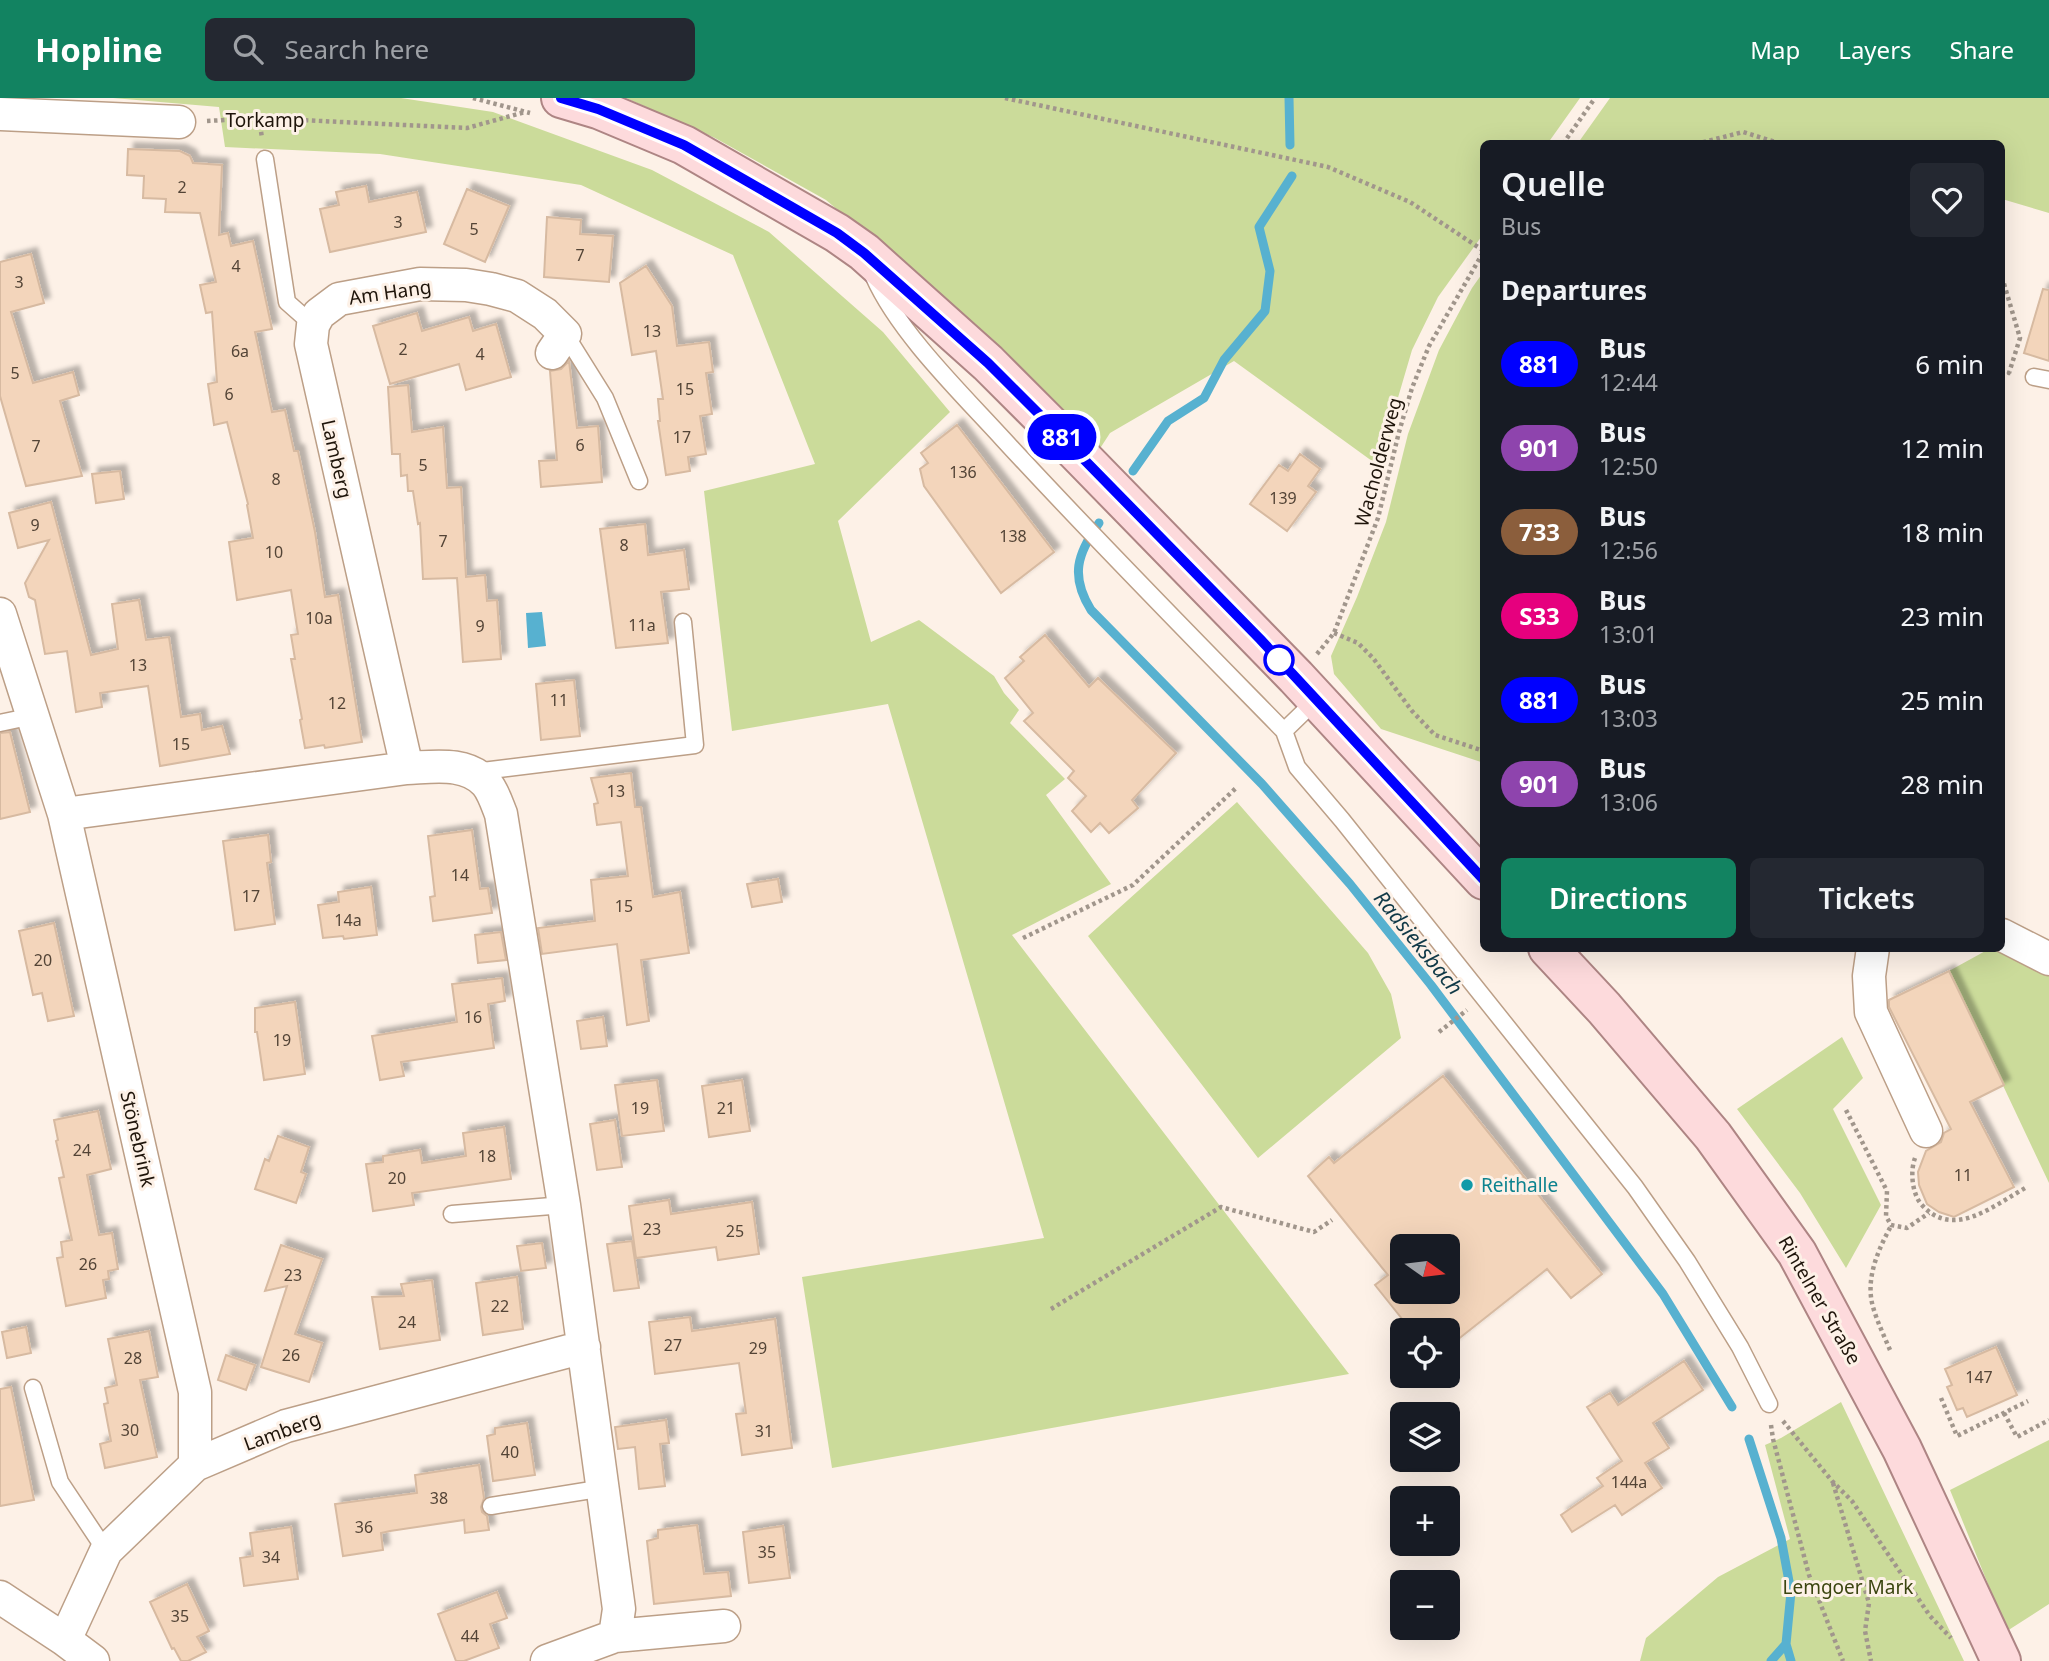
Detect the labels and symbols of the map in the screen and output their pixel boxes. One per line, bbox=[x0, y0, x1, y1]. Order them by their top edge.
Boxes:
street label: Torkamp bbox=[226, 107, 304, 133]
house number: 2 bbox=[177, 176, 187, 198]
house number: 3 bbox=[393, 211, 403, 233]
house number: 5 bbox=[469, 218, 479, 240]
house number: 7 bbox=[575, 244, 585, 266]
house number: 4 bbox=[231, 255, 241, 277]
house number: 3 bbox=[14, 271, 24, 293]
street label: Am Hang bbox=[347, 273, 433, 311]
house number: 13 bbox=[643, 320, 661, 342]
house number: 2 bbox=[398, 338, 408, 360]
house number: 6a bbox=[231, 340, 249, 362]
house number: 4 bbox=[475, 343, 485, 365]
house number: 5 bbox=[10, 362, 20, 384]
house number: 15 bbox=[676, 378, 694, 400]
house number: 6 bbox=[224, 383, 234, 405]
street label: Wacholderweg bbox=[1348, 394, 1408, 530]
line badge: 881 bbox=[1022, 414, 1102, 460]
street label: Lamberg bbox=[315, 417, 359, 501]
house number: 17 bbox=[673, 426, 691, 448]
house number: 6 bbox=[575, 434, 585, 456]
house number: 7 bbox=[31, 435, 41, 457]
house number: 5 bbox=[418, 454, 428, 476]
house number: 136 bbox=[949, 461, 977, 483]
house number: 8 bbox=[271, 468, 281, 490]
house number: 139 bbox=[1269, 487, 1297, 509]
house number: 9 bbox=[30, 514, 40, 536]
house number: 138 bbox=[999, 525, 1027, 547]
house number: 7 bbox=[438, 530, 448, 552]
house number: 8 bbox=[619, 534, 629, 556]
house number: 10 bbox=[265, 541, 283, 563]
house number: 10a bbox=[305, 607, 333, 629]
house number: 11a bbox=[628, 614, 656, 636]
house number: 9 bbox=[475, 615, 485, 637]
unlabelled marker bbox=[1264, 645, 1294, 675]
house number: 13 bbox=[129, 654, 147, 676]
house number: 11 bbox=[550, 689, 568, 711]
house number: 12 bbox=[328, 692, 346, 714]
house number: 15 bbox=[172, 733, 190, 755]
house number: 13 bbox=[607, 780, 625, 802]
house number: 14 bbox=[451, 864, 469, 886]
water label: Radsieksbach bbox=[1368, 884, 1469, 1000]
house number: 17 bbox=[242, 885, 260, 907]
house number: 15 bbox=[615, 895, 633, 917]
house number: 14a bbox=[334, 909, 362, 931]
house number: 20 bbox=[34, 949, 52, 971]
house number: 16 bbox=[464, 1006, 482, 1028]
house number: 19 bbox=[273, 1029, 291, 1051]
street label: Stönebrink bbox=[114, 1089, 162, 1189]
house number: 19 bbox=[631, 1097, 649, 1119]
house number: 21 bbox=[717, 1097, 735, 1119]
house number: 24 bbox=[73, 1139, 91, 1161]
house number: 18 bbox=[478, 1145, 496, 1167]
house number: 11 bbox=[1954, 1164, 1972, 1186]
house number: 20 bbox=[388, 1167, 406, 1189]
place label: Reithalle bbox=[1481, 1172, 1558, 1198]
marker: Reithalle bbox=[1459, 1177, 1475, 1193]
house number: 23 bbox=[643, 1218, 661, 1240]
house number: 25 bbox=[726, 1220, 744, 1242]
street label: Rintelner Straße bbox=[1773, 1231, 1867, 1369]
north arrow bbox=[1390, 1234, 1460, 1304]
house number: 26 bbox=[79, 1253, 97, 1275]
house number: 23 bbox=[284, 1264, 302, 1286]
house number: 22 bbox=[491, 1295, 509, 1317]
house number: 24 bbox=[398, 1311, 416, 1333]
house number: 27 bbox=[664, 1334, 682, 1356]
house number: 29 bbox=[749, 1337, 767, 1359]
house number: 26 bbox=[282, 1344, 300, 1366]
house number: 28 bbox=[124, 1347, 142, 1369]
house number: 147 bbox=[1965, 1366, 1993, 1388]
street label: Lamberg bbox=[240, 1405, 324, 1457]
house number: 30 bbox=[121, 1419, 139, 1441]
house number: 31 bbox=[755, 1420, 773, 1442]
house number: 40 bbox=[501, 1441, 519, 1463]
house number: 144a bbox=[1611, 1471, 1647, 1493]
house number: 38 bbox=[430, 1487, 448, 1509]
house number: 36 bbox=[355, 1516, 373, 1538]
house number: 35 bbox=[758, 1541, 776, 1563]
house number: 34 bbox=[262, 1546, 280, 1568]
park label: Lemgoer Mark bbox=[1782, 1574, 1914, 1600]
house number: 35 bbox=[171, 1605, 189, 1627]
house number: 44 bbox=[461, 1625, 479, 1647]

